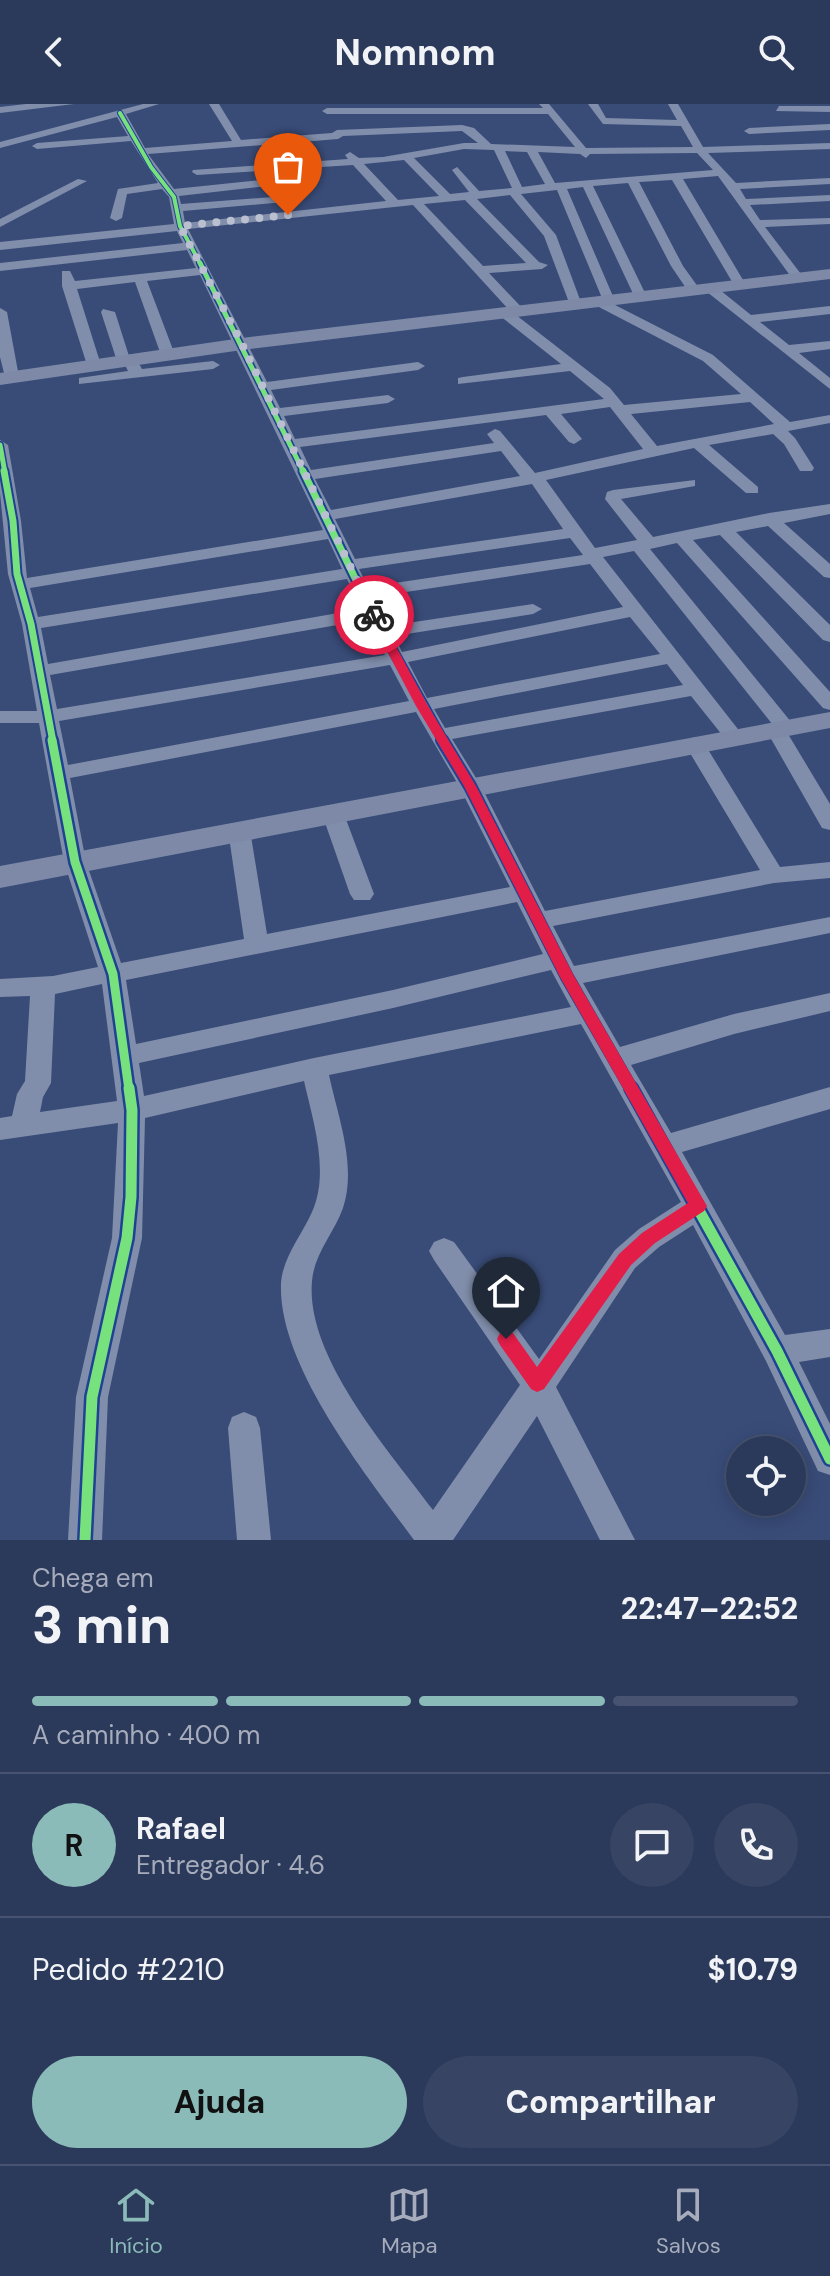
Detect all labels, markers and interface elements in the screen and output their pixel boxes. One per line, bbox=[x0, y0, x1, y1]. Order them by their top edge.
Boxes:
text: Nomnom bbox=[335, 29, 495, 76]
icon: back bbox=[32, 30, 76, 74]
icon: search bbox=[754, 30, 798, 74]
pin bbox=[254, 133, 322, 215]
icon: bag bbox=[266, 145, 310, 189]
courier bbox=[334, 575, 414, 655]
icon: bike bbox=[352, 593, 396, 637]
pin bbox=[472, 1257, 540, 1339]
icon: home bbox=[484, 1269, 528, 1313]
map controls bbox=[726, 1436, 806, 1516]
button: locate bbox=[726, 1436, 806, 1516]
text: Chega em bbox=[32, 1561, 154, 1595]
text: 22:47–22:52 bbox=[621, 1589, 798, 1628]
text: 3 min bbox=[32, 1591, 171, 1659]
text: A caminho · 400 m bbox=[32, 1718, 260, 1752]
button: chat bbox=[610, 1803, 694, 1887]
button: phone bbox=[714, 1803, 798, 1887]
text: Rafael bbox=[136, 1809, 226, 1848]
text: R bbox=[65, 1826, 83, 1865]
text: Entregador · 4.6 bbox=[136, 1848, 325, 1882]
text: Pedido #2210 bbox=[32, 1950, 225, 1989]
text: $10.79 bbox=[708, 1950, 798, 1989]
button: Ajuda bbox=[32, 2056, 407, 2148]
button: Compartilhar bbox=[423, 2056, 798, 2148]
tab: Início bbox=[109, 2183, 163, 2260]
tab: Mapa bbox=[381, 2183, 438, 2260]
tab: Salvos bbox=[656, 2183, 721, 2260]

